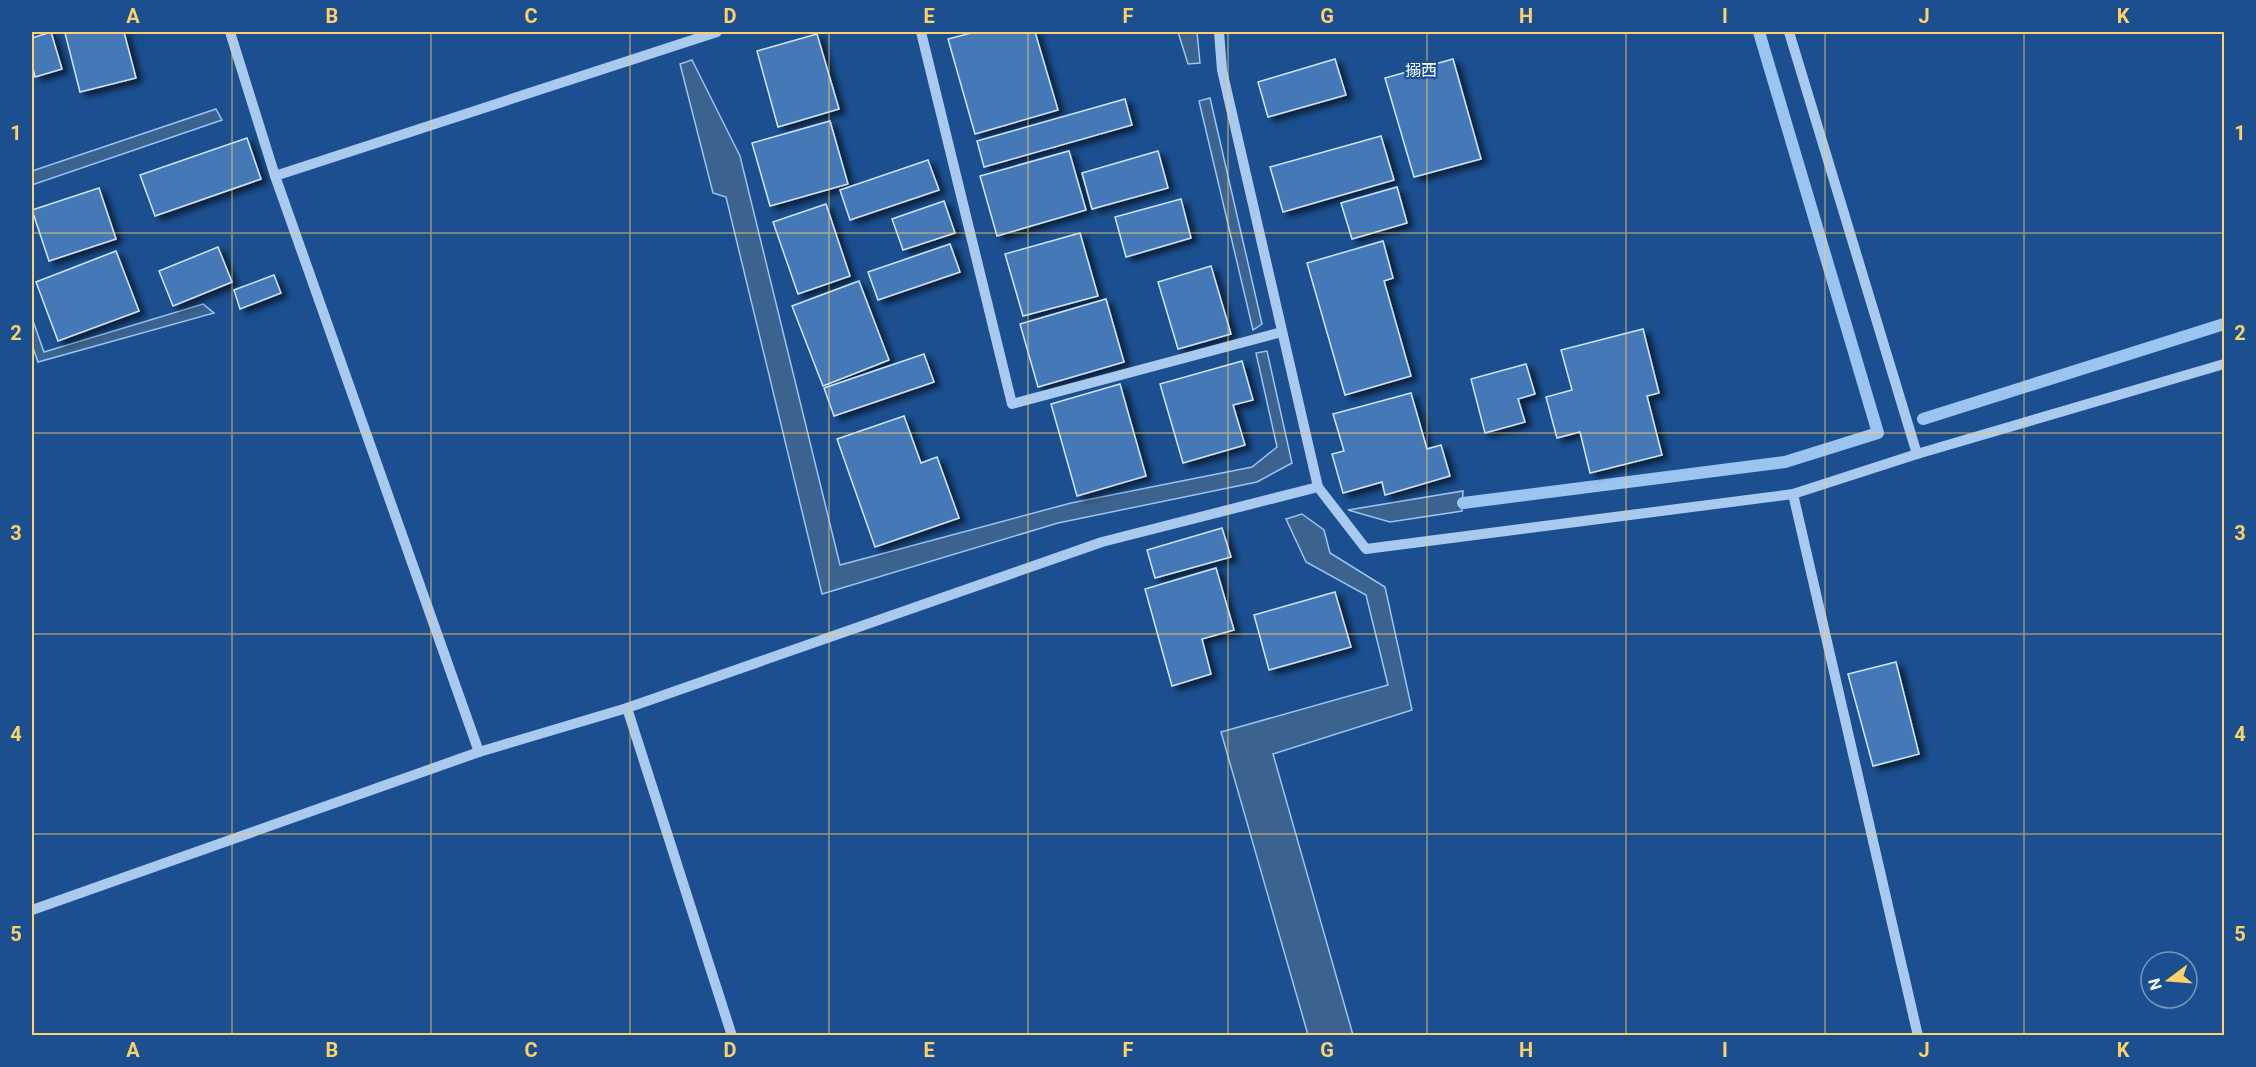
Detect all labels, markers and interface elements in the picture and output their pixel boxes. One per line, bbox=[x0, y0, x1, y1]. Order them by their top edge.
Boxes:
text: A bbox=[126, 4, 140, 28]
text: B bbox=[326, 4, 338, 28]
text: C bbox=[524, 4, 538, 28]
text: D bbox=[724, 4, 737, 28]
text: E bbox=[923, 4, 935, 28]
text: F bbox=[1123, 4, 1134, 28]
text: G bbox=[1320, 4, 1334, 28]
text: H bbox=[1519, 4, 1533, 28]
text: I bbox=[1722, 4, 1728, 28]
text: J bbox=[1918, 4, 1930, 28]
text: K bbox=[2117, 4, 2130, 28]
district label: 搦西 bbox=[1405, 61, 1437, 80]
text: 1 bbox=[10, 121, 22, 145]
text: 1 bbox=[2234, 121, 2246, 145]
text: 2 bbox=[10, 321, 22, 345]
text: 2 bbox=[2234, 321, 2246, 345]
text: 3 bbox=[10, 521, 22, 545]
text: 3 bbox=[2234, 521, 2246, 545]
text: 4 bbox=[10, 722, 22, 746]
text: 4 bbox=[2234, 722, 2246, 746]
text: 5 bbox=[10, 922, 22, 946]
text: 5 bbox=[2234, 922, 2246, 946]
north arrow bbox=[2139, 950, 2199, 1010]
text: N bbox=[2144, 976, 2166, 992]
text: A bbox=[126, 1038, 140, 1062]
text: B bbox=[326, 1038, 338, 1062]
text: C bbox=[524, 1038, 538, 1062]
text: D bbox=[724, 1038, 737, 1062]
text: E bbox=[923, 1038, 935, 1062]
text: F bbox=[1123, 1038, 1134, 1062]
text: G bbox=[1320, 1038, 1334, 1062]
text: H bbox=[1519, 1038, 1533, 1062]
text: I bbox=[1722, 1038, 1728, 1062]
text: J bbox=[1918, 1038, 1930, 1062]
text: K bbox=[2117, 1038, 2130, 1062]

